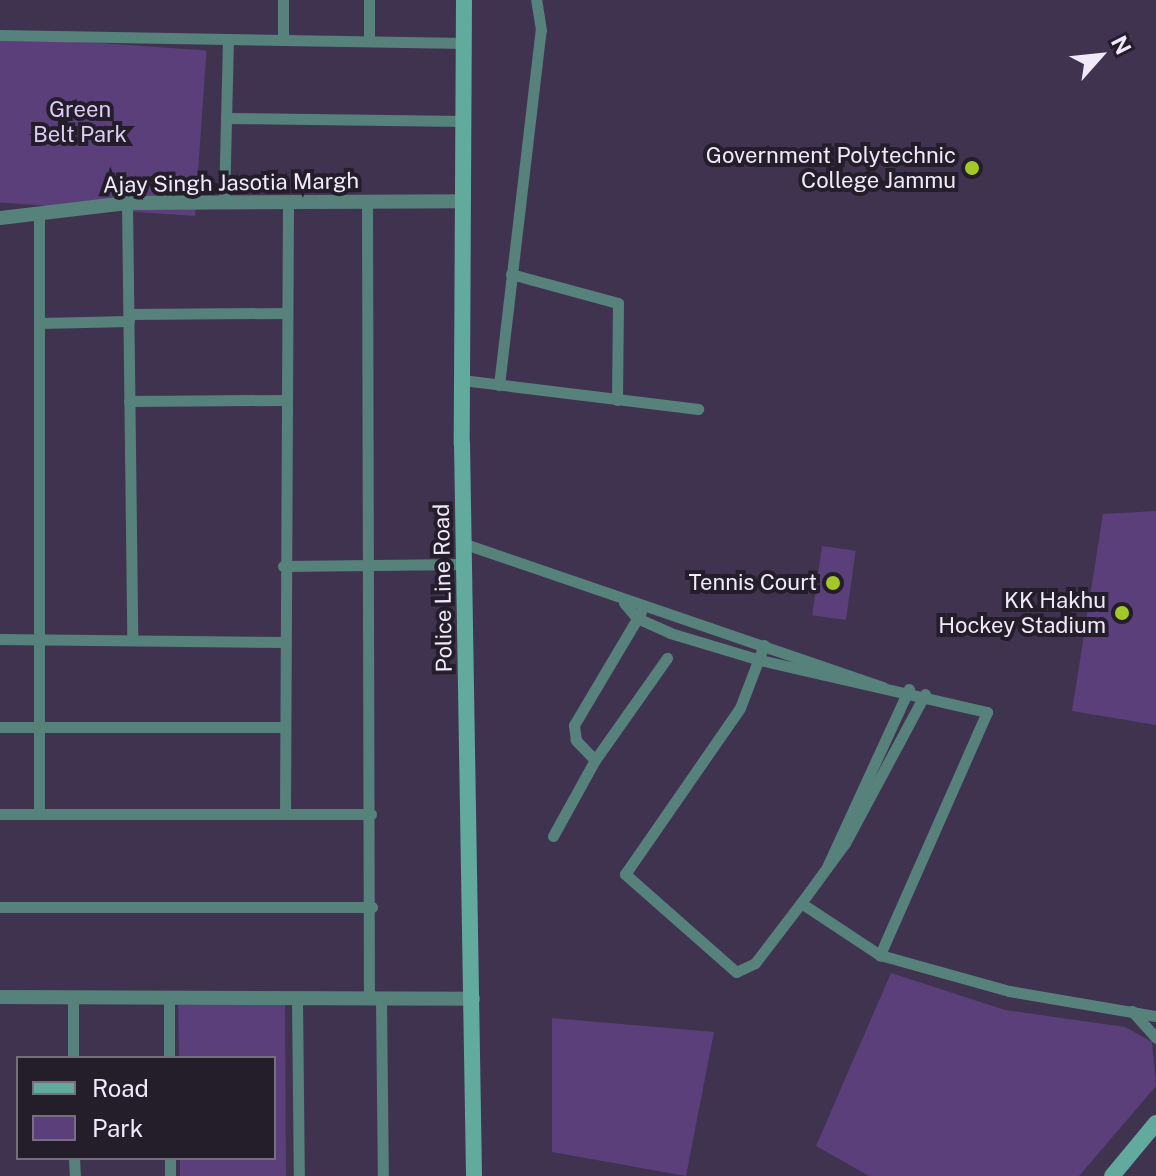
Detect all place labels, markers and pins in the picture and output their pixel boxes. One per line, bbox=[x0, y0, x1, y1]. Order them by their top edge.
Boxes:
place label: Government Polytechnic College Jammu bbox=[706, 142, 956, 194]
marker: Government Polytechnic College Jammu bbox=[963, 159, 981, 177]
place label: Tennis Court bbox=[688, 570, 817, 596]
marker: Tennis Court bbox=[824, 574, 842, 592]
place label: KK Hakhu Hockey Stadium bbox=[938, 587, 1106, 638]
marker: KK Hakhu Hockey Stadium bbox=[1113, 604, 1131, 622]

